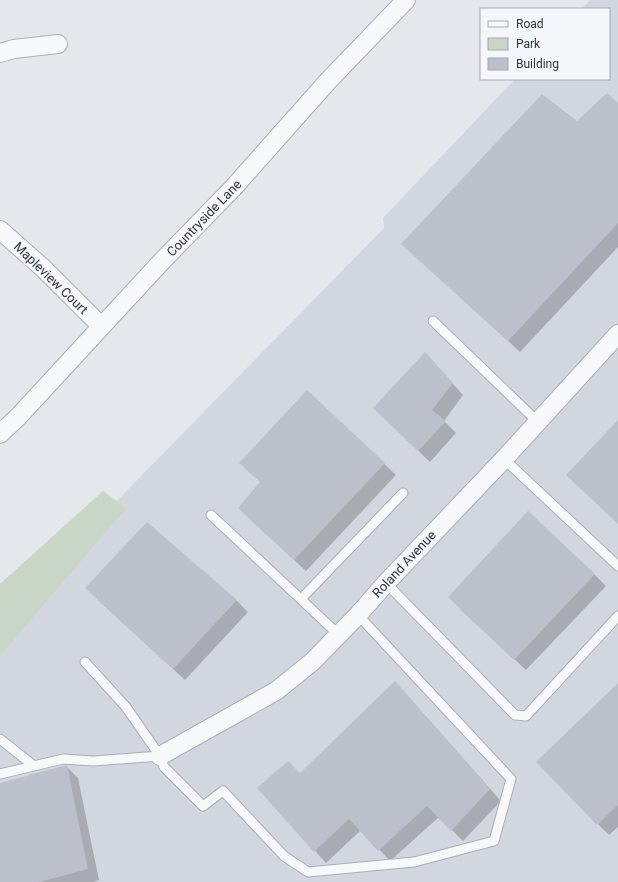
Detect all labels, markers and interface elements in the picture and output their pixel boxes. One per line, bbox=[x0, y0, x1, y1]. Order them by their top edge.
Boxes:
legend bbox=[480, 8, 610, 80]
text: Road bbox=[516, 17, 544, 31]
text: Park bbox=[516, 37, 541, 51]
text: Building bbox=[516, 57, 559, 71]
street label: Countryside Lane bbox=[164, 177, 244, 259]
street label: Mapleview Court bbox=[11, 239, 91, 317]
street label: Roland Avenue bbox=[369, 527, 439, 601]

